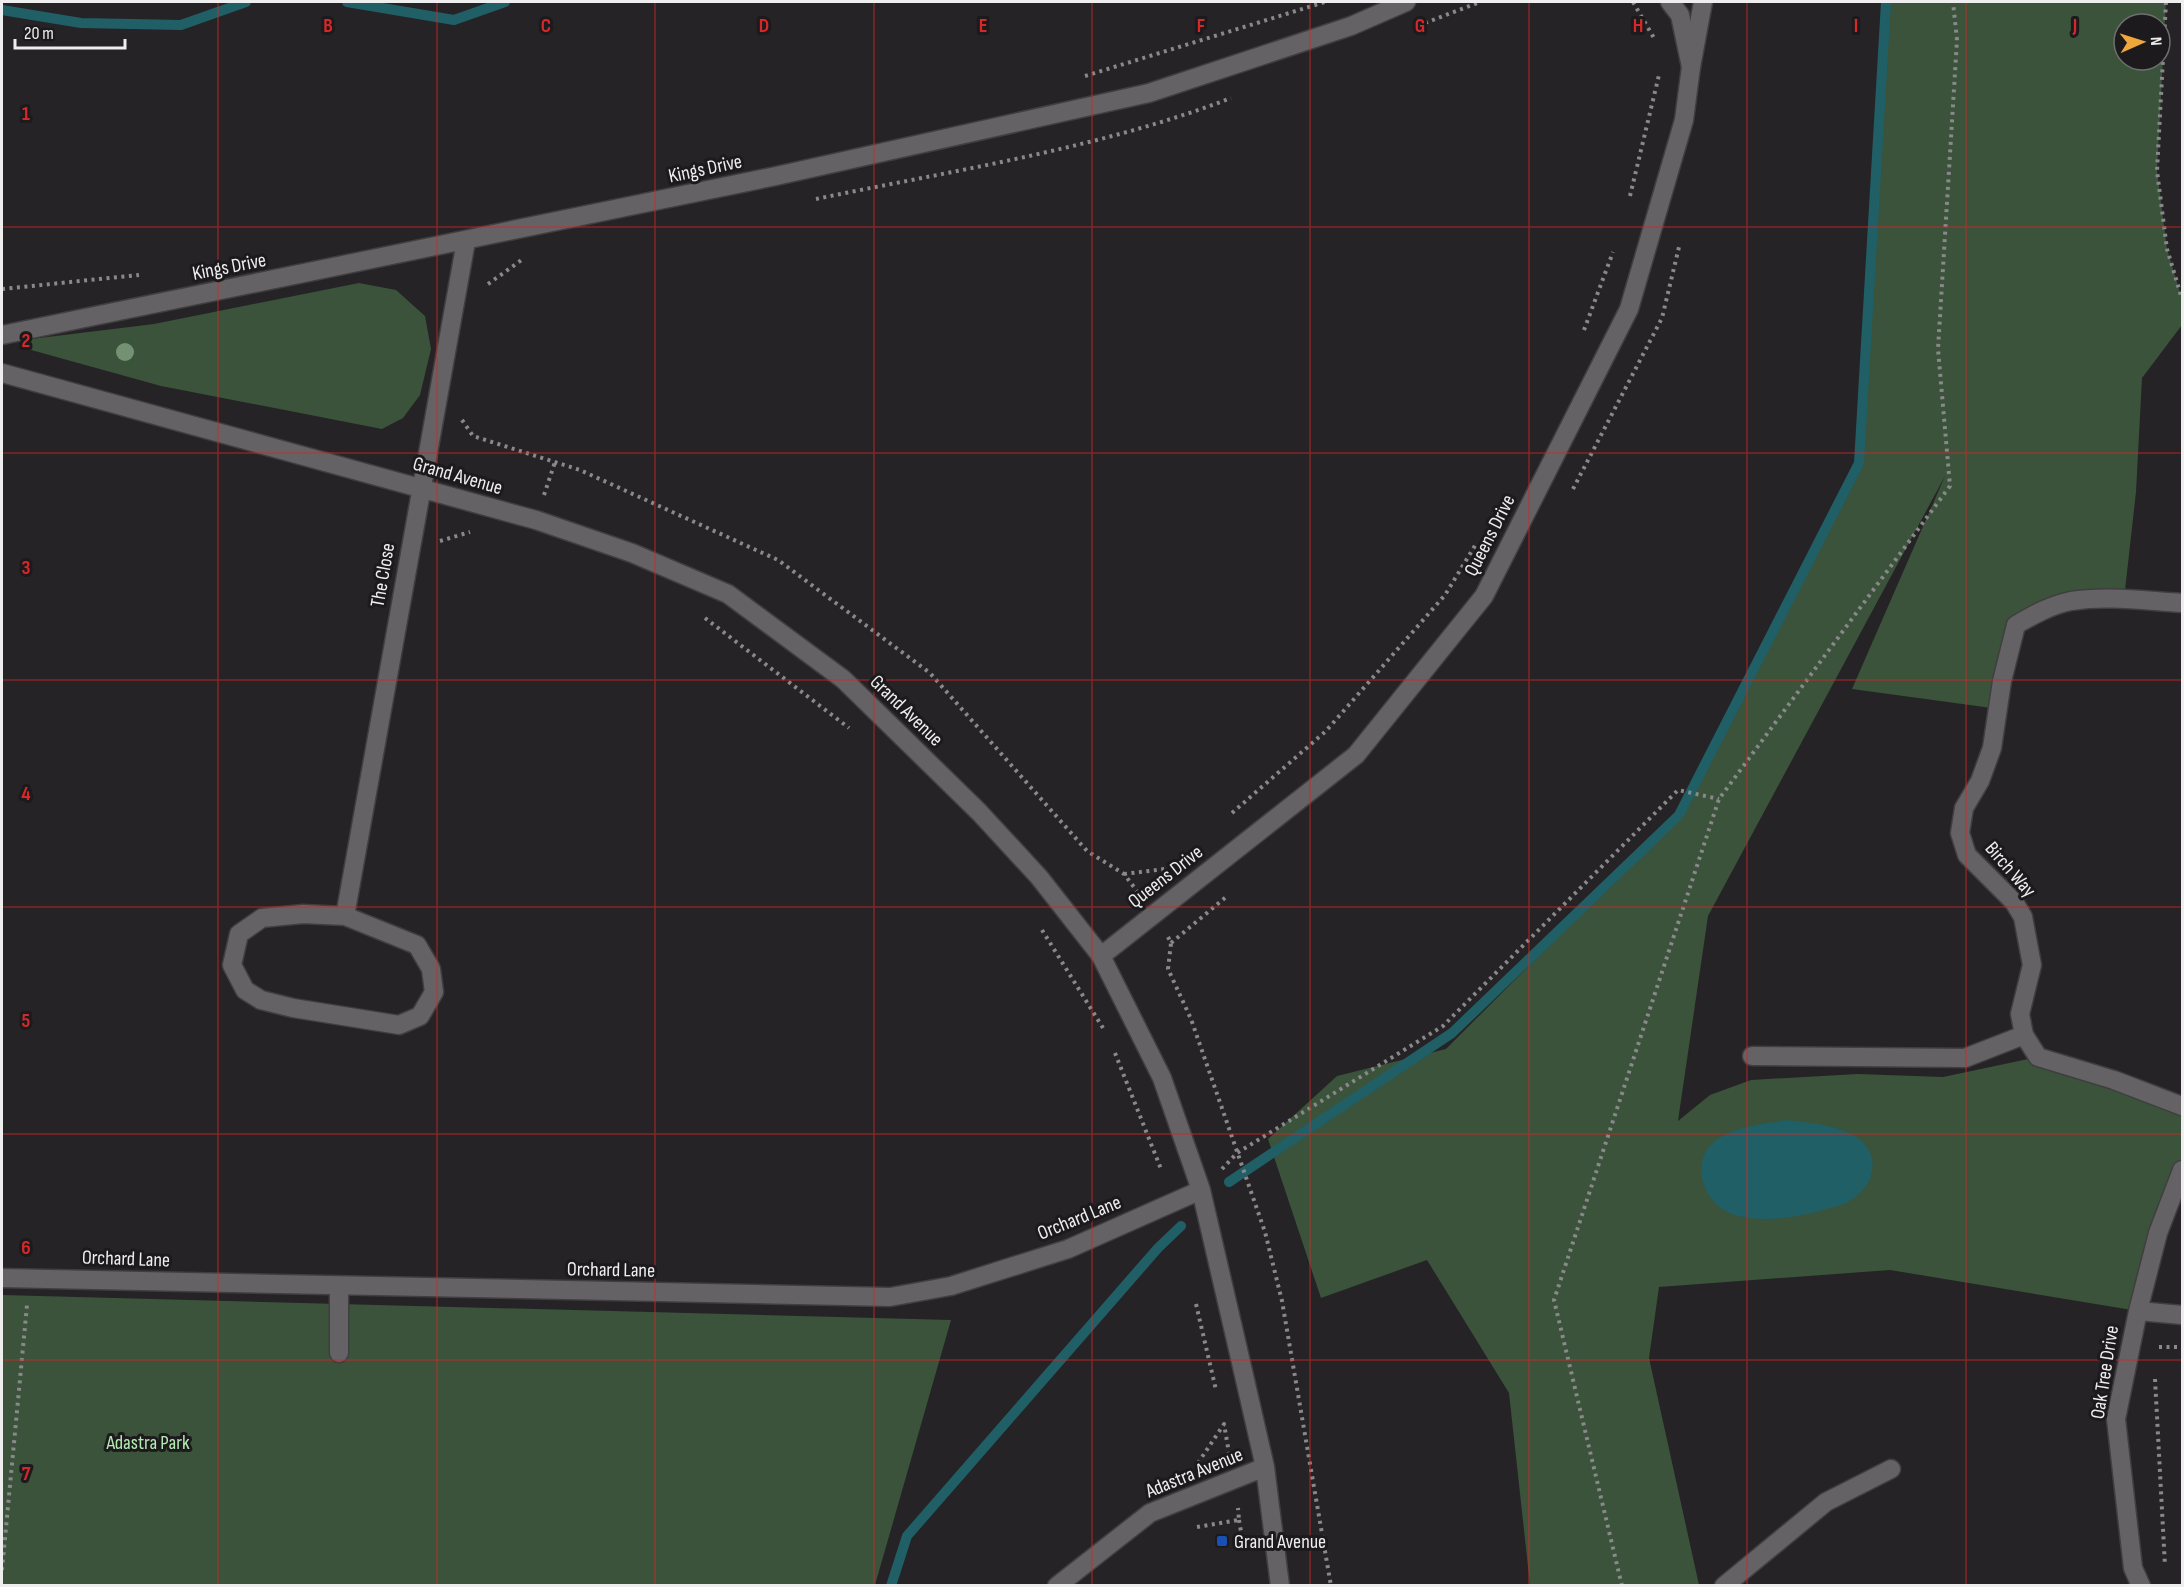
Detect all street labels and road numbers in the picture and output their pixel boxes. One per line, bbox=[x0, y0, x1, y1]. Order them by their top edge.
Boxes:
street label: Kings Drive bbox=[666, 149, 744, 188]
street label: Kings Drive bbox=[190, 248, 268, 286]
street label: Grand Avenue bbox=[410, 452, 505, 500]
street label: Queens Drive bbox=[1459, 491, 1521, 580]
street label: The Close bbox=[366, 541, 400, 609]
street label: Grand Avenue bbox=[865, 670, 948, 751]
street label: Birch Way bbox=[1980, 837, 2041, 902]
street label: Queens Drive bbox=[1123, 840, 1208, 913]
street label: Orchard Lane bbox=[1034, 1190, 1125, 1246]
street label: Orchard Lane bbox=[81, 1245, 170, 1273]
street label: Orchard Lane bbox=[567, 1257, 655, 1283]
street label: Oak Tree Drive bbox=[2086, 1324, 2124, 1421]
street label: Adastra Avenue bbox=[1141, 1443, 1247, 1504]

